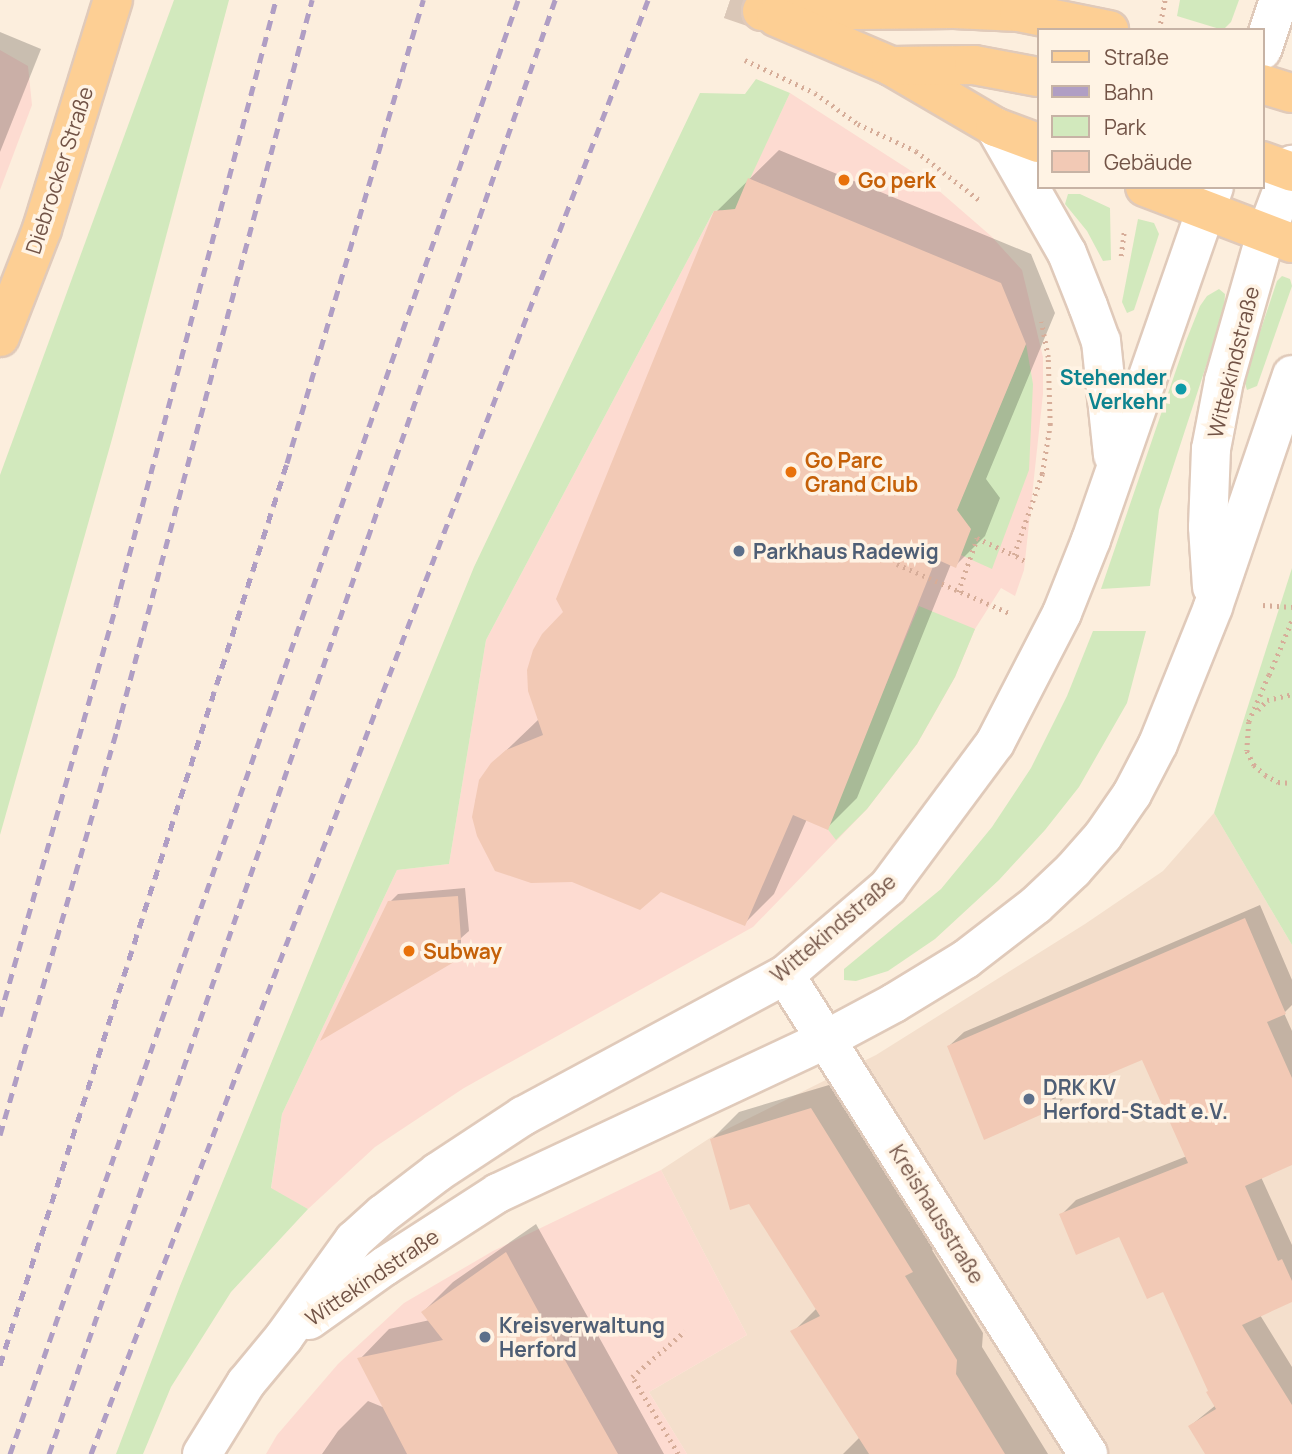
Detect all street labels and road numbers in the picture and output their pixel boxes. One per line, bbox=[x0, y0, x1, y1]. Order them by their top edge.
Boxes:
street label: Diebrocker Straße bbox=[20, 83, 98, 257]
street label: Wittekindstraße bbox=[1202, 284, 1264, 440]
street label: Wittekindstraße bbox=[765, 868, 901, 988]
street label: Kreishausstraße bbox=[884, 1140, 990, 1288]
street label: Wittekindstraße bbox=[301, 1223, 443, 1331]

